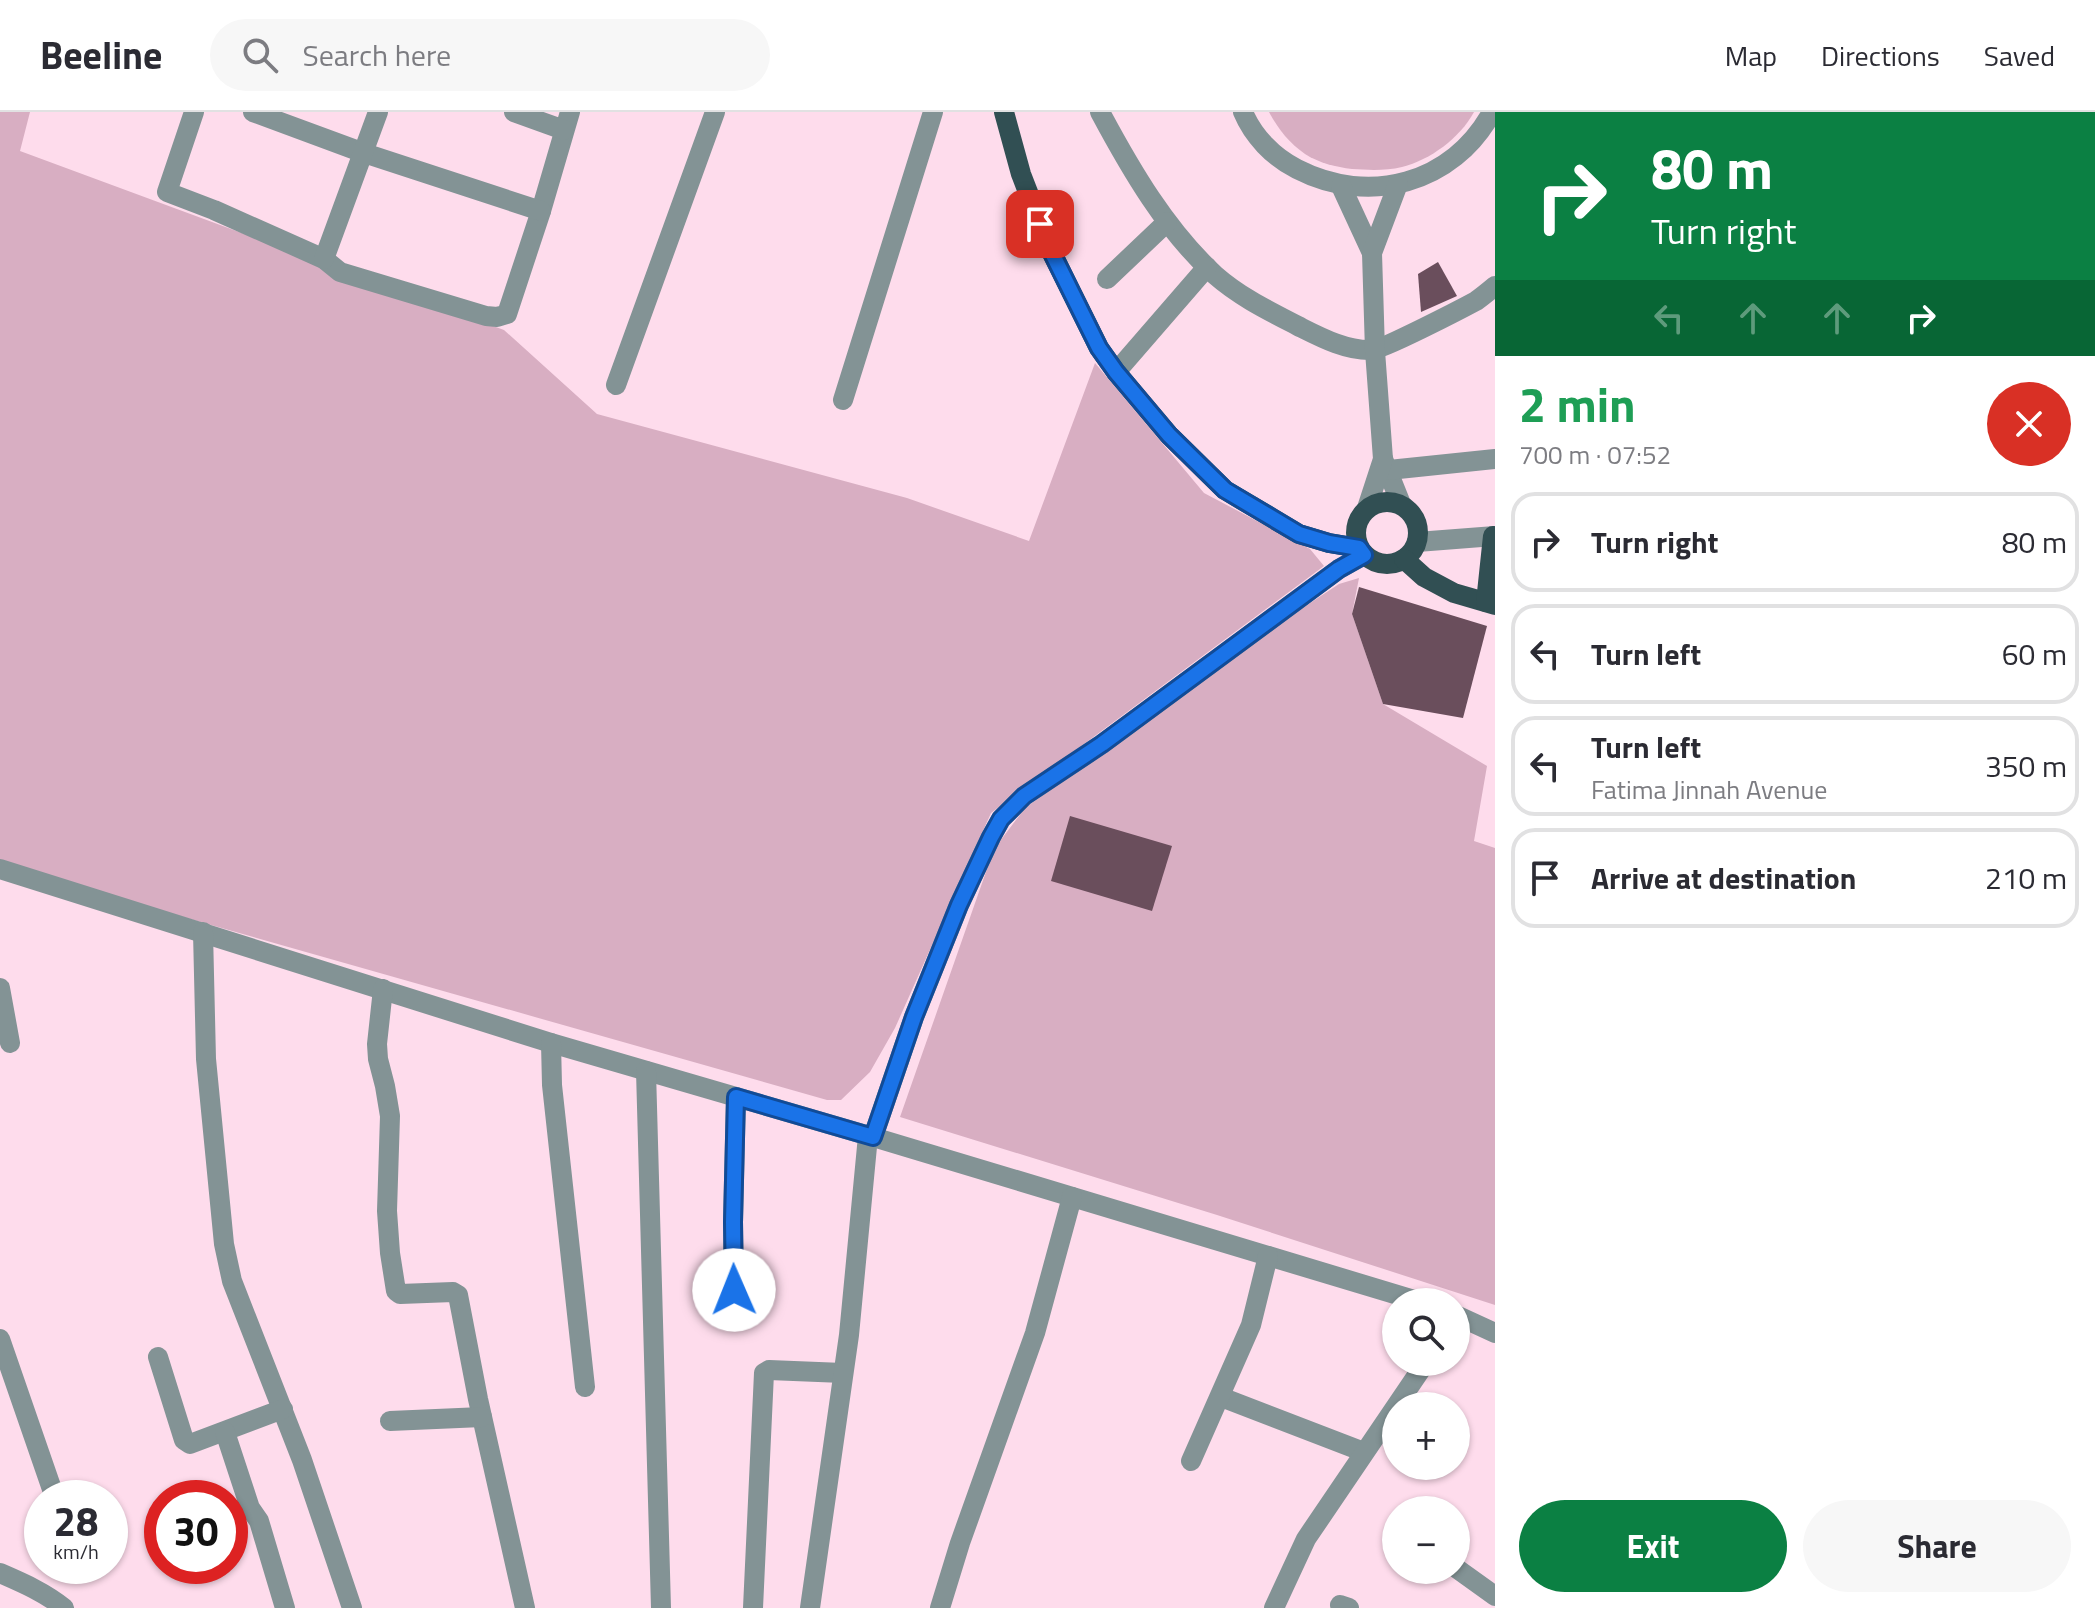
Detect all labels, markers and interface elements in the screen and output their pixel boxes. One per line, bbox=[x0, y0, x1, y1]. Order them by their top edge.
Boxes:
search box bbox=[210, 19, 770, 91]
text: Beeline bbox=[40, 26, 162, 84]
text: Search here bbox=[302, 32, 451, 78]
icon: search bbox=[238, 33, 282, 77]
text: Map bbox=[1725, 34, 1777, 77]
text: Directions bbox=[1821, 34, 1940, 77]
text: Saved bbox=[1984, 34, 2055, 77]
text: 80 m bbox=[1651, 126, 1773, 211]
icon: right bbox=[1519, 144, 1623, 248]
pin bbox=[1006, 190, 1074, 258]
icon: arrive bbox=[1018, 202, 1062, 246]
text: Turn right bbox=[1651, 203, 1796, 258]
icon: left bbox=[1647, 296, 1691, 340]
icon: ahead bbox=[1731, 296, 1775, 340]
icon: ahead bbox=[1815, 296, 1859, 340]
icon: right bbox=[1899, 296, 1943, 340]
text: 2 min bbox=[1519, 368, 1636, 441]
button: close bbox=[1987, 382, 2071, 466]
text: 700 m · 07:52 bbox=[1519, 435, 1671, 474]
text: Turn right bbox=[1591, 519, 1719, 565]
text: 80 m bbox=[2002, 519, 2067, 565]
icon: right bbox=[1523, 520, 1567, 564]
text: Turn left bbox=[1591, 631, 1701, 677]
text: 60 m bbox=[2002, 631, 2067, 677]
icon: left bbox=[1523, 632, 1567, 676]
text: Turn left bbox=[1591, 724, 1701, 770]
text: 350 m bbox=[1985, 743, 2067, 789]
icon: left bbox=[1523, 744, 1567, 788]
text: Fatima Jinnah Avenue bbox=[1591, 770, 1827, 809]
text: Arrive at destination bbox=[1591, 855, 1856, 901]
text: 210 m bbox=[1985, 855, 2067, 901]
icon: arrive bbox=[1523, 856, 1567, 900]
position arrow bbox=[692, 1248, 776, 1332]
map controls bbox=[1382, 1288, 1470, 1584]
button: search bbox=[1382, 1288, 1470, 1376]
button: + bbox=[1382, 1392, 1470, 1480]
speed limit sign: 30 bbox=[144, 1480, 248, 1584]
text: 28 bbox=[54, 1491, 98, 1552]
button: − bbox=[1382, 1496, 1470, 1584]
button: Exit bbox=[1519, 1500, 1787, 1592]
button: Share bbox=[1803, 1500, 2071, 1592]
text: km/h bbox=[53, 1536, 99, 1567]

